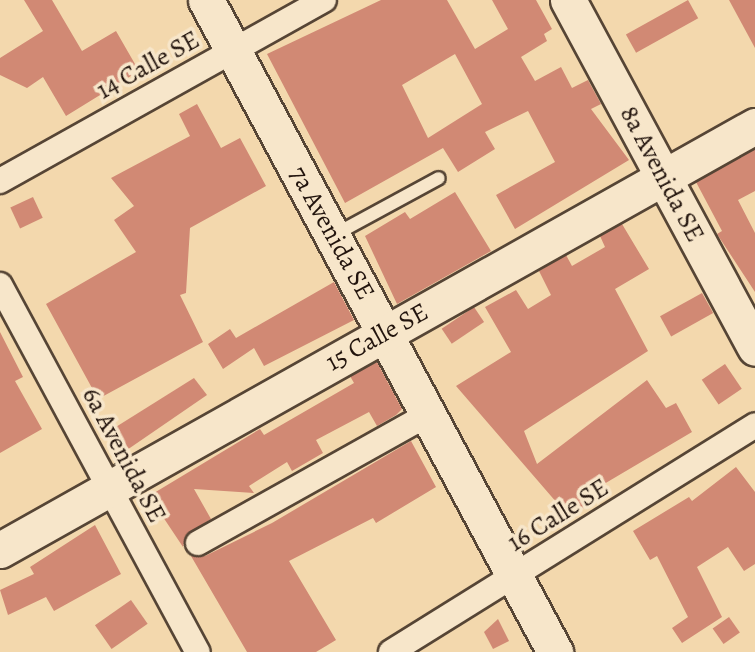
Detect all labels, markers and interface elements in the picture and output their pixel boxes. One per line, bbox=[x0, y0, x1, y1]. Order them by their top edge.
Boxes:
street label: 14 Calle SE bbox=[91, 24, 205, 106]
street label: 8a Avenida SE bbox=[613, 101, 711, 247]
street label: 7a Avenida SE bbox=[283, 161, 381, 305]
street label: 15 Calle SE bbox=[320, 296, 434, 378]
street label: 6a Avenida SE bbox=[75, 382, 173, 528]
street label: 16 Calle SE bbox=[502, 472, 614, 558]

